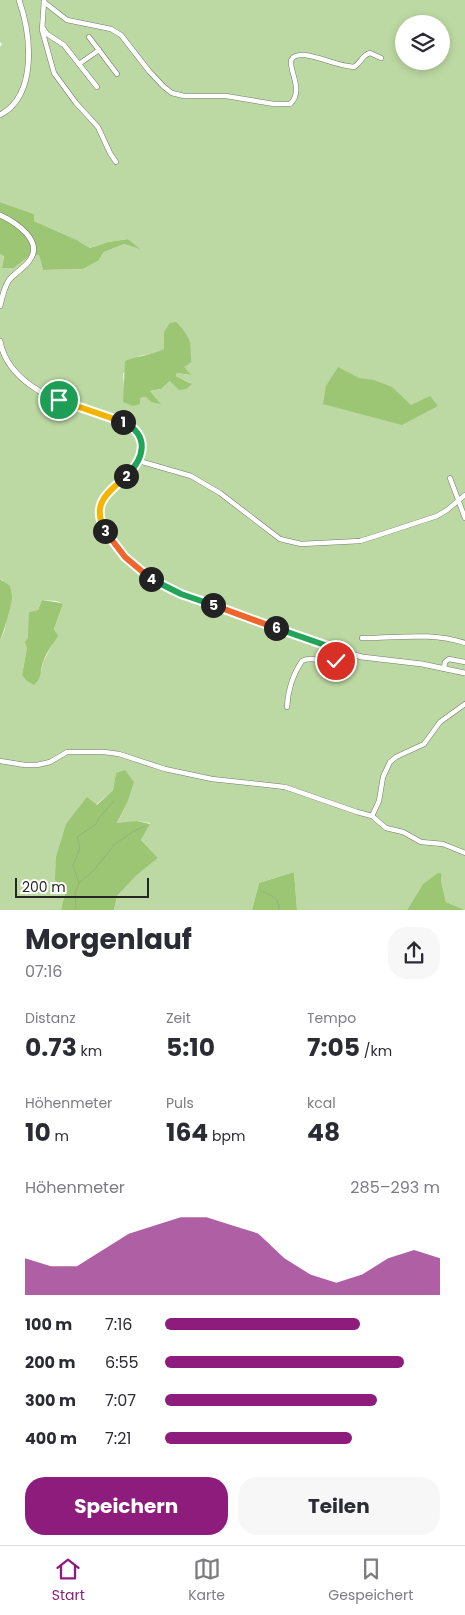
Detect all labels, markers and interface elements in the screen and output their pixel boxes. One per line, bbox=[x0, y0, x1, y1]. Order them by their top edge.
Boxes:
map controls bbox=[395, 15, 450, 70]
button: layers bbox=[395, 15, 450, 70]
pin bbox=[38, 379, 80, 421]
icon: arrive bbox=[45, 386, 73, 414]
pin: 1 bbox=[110, 410, 136, 434]
text: 1 bbox=[121, 412, 126, 432]
pin: 2 bbox=[114, 464, 138, 488]
text: 2 bbox=[123, 466, 131, 486]
pin: 3 bbox=[92, 518, 118, 544]
text: 3 bbox=[101, 521, 110, 541]
pin: 4 bbox=[138, 566, 164, 592]
text: 4 bbox=[147, 569, 156, 589]
pin: 5 bbox=[200, 592, 226, 618]
text: 5 bbox=[209, 595, 218, 615]
pin: 6 bbox=[264, 616, 288, 640]
text: 6 bbox=[272, 618, 281, 638]
pin bbox=[315, 640, 357, 682]
icon: check bbox=[322, 647, 350, 675]
scale bar bbox=[15, 875, 149, 898]
text: 200 m bbox=[22, 877, 66, 897]
text: Morgenlauf bbox=[25, 920, 192, 959]
button: share bbox=[388, 927, 440, 979]
text: 07:16 bbox=[25, 960, 62, 983]
text: Distanz bbox=[25, 1008, 76, 1028]
text: Zeit bbox=[166, 1008, 191, 1028]
text: Tempo bbox=[307, 1008, 356, 1028]
text: 0.73 bbox=[25, 1030, 77, 1065]
text: 5:10 bbox=[166, 1030, 215, 1065]
text: 7:05 bbox=[307, 1030, 360, 1065]
text: km bbox=[77, 1041, 102, 1061]
text: /km bbox=[360, 1041, 392, 1061]
text: Höhenmeter bbox=[25, 1093, 112, 1113]
text: Puls bbox=[166, 1093, 194, 1113]
text: kcal bbox=[307, 1093, 336, 1113]
text: 10 bbox=[25, 1115, 51, 1150]
text: 164 bbox=[166, 1115, 208, 1150]
text: 48 bbox=[307, 1115, 340, 1150]
text: m bbox=[51, 1126, 69, 1146]
text: bpm bbox=[208, 1126, 245, 1146]
text: Höhenmeter bbox=[25, 1176, 125, 1199]
text: 285–293 m bbox=[350, 1176, 440, 1199]
text: 100 m bbox=[25, 1313, 72, 1336]
text: 7:16 bbox=[105, 1313, 132, 1336]
text: 200 m bbox=[25, 1351, 75, 1374]
text: 6:55 bbox=[105, 1351, 139, 1374]
text: 300 m bbox=[25, 1389, 76, 1412]
text: 7:07 bbox=[105, 1389, 136, 1412]
text: 400 m bbox=[25, 1427, 77, 1450]
text: 7:21 bbox=[105, 1427, 131, 1450]
button: Speichern bbox=[25, 1477, 228, 1535]
button: Teilen bbox=[238, 1477, 440, 1535]
tab: Start bbox=[52, 1555, 85, 1606]
tab: Karte bbox=[188, 1555, 225, 1606]
tab: Gespeichert bbox=[328, 1555, 413, 1606]

